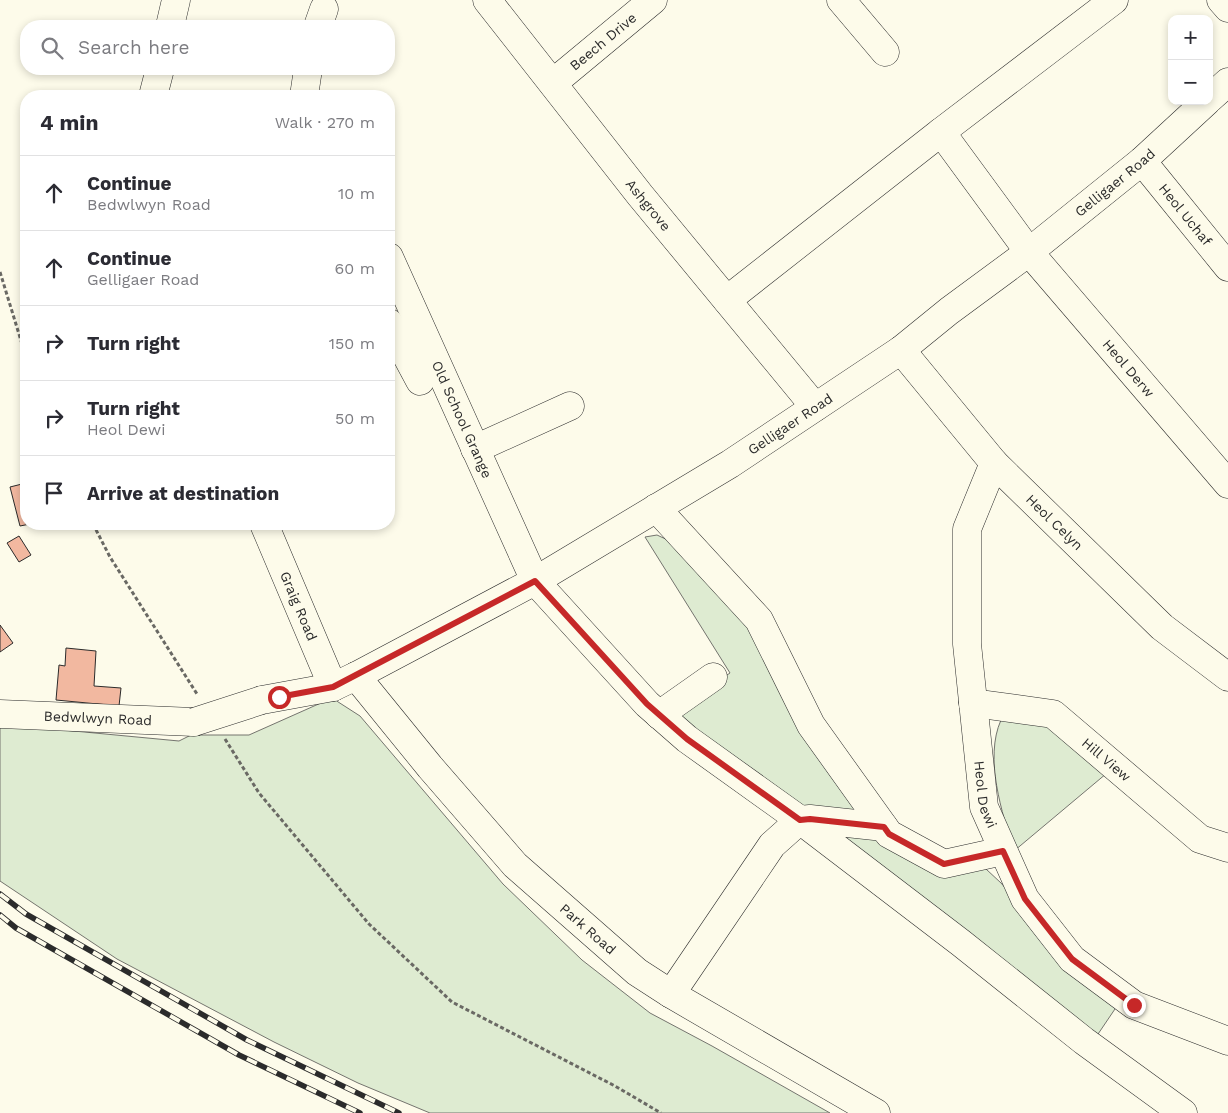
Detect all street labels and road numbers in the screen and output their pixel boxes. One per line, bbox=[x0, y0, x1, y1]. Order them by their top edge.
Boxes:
street label: Beech Drive bbox=[567, 9, 639, 74]
street label: Gelligaer Road bbox=[1072, 145, 1158, 220]
street label: Ashgrove bbox=[623, 176, 674, 234]
street label: Heol Uchaf bbox=[1156, 180, 1216, 249]
street label: Heol Derw bbox=[1100, 336, 1158, 401]
street label: Old School Grange bbox=[429, 358, 496, 480]
street label: Gelligaer Road bbox=[745, 390, 836, 458]
street label: Heol Celyn bbox=[1023, 491, 1086, 553]
street label: Graig Road bbox=[277, 569, 320, 643]
street label: Bedwlwyn Road bbox=[43, 708, 152, 728]
street label: Hill View bbox=[1079, 734, 1134, 785]
street label: Heol Dewi bbox=[971, 760, 1000, 831]
street label: Park Road bbox=[557, 900, 619, 958]

